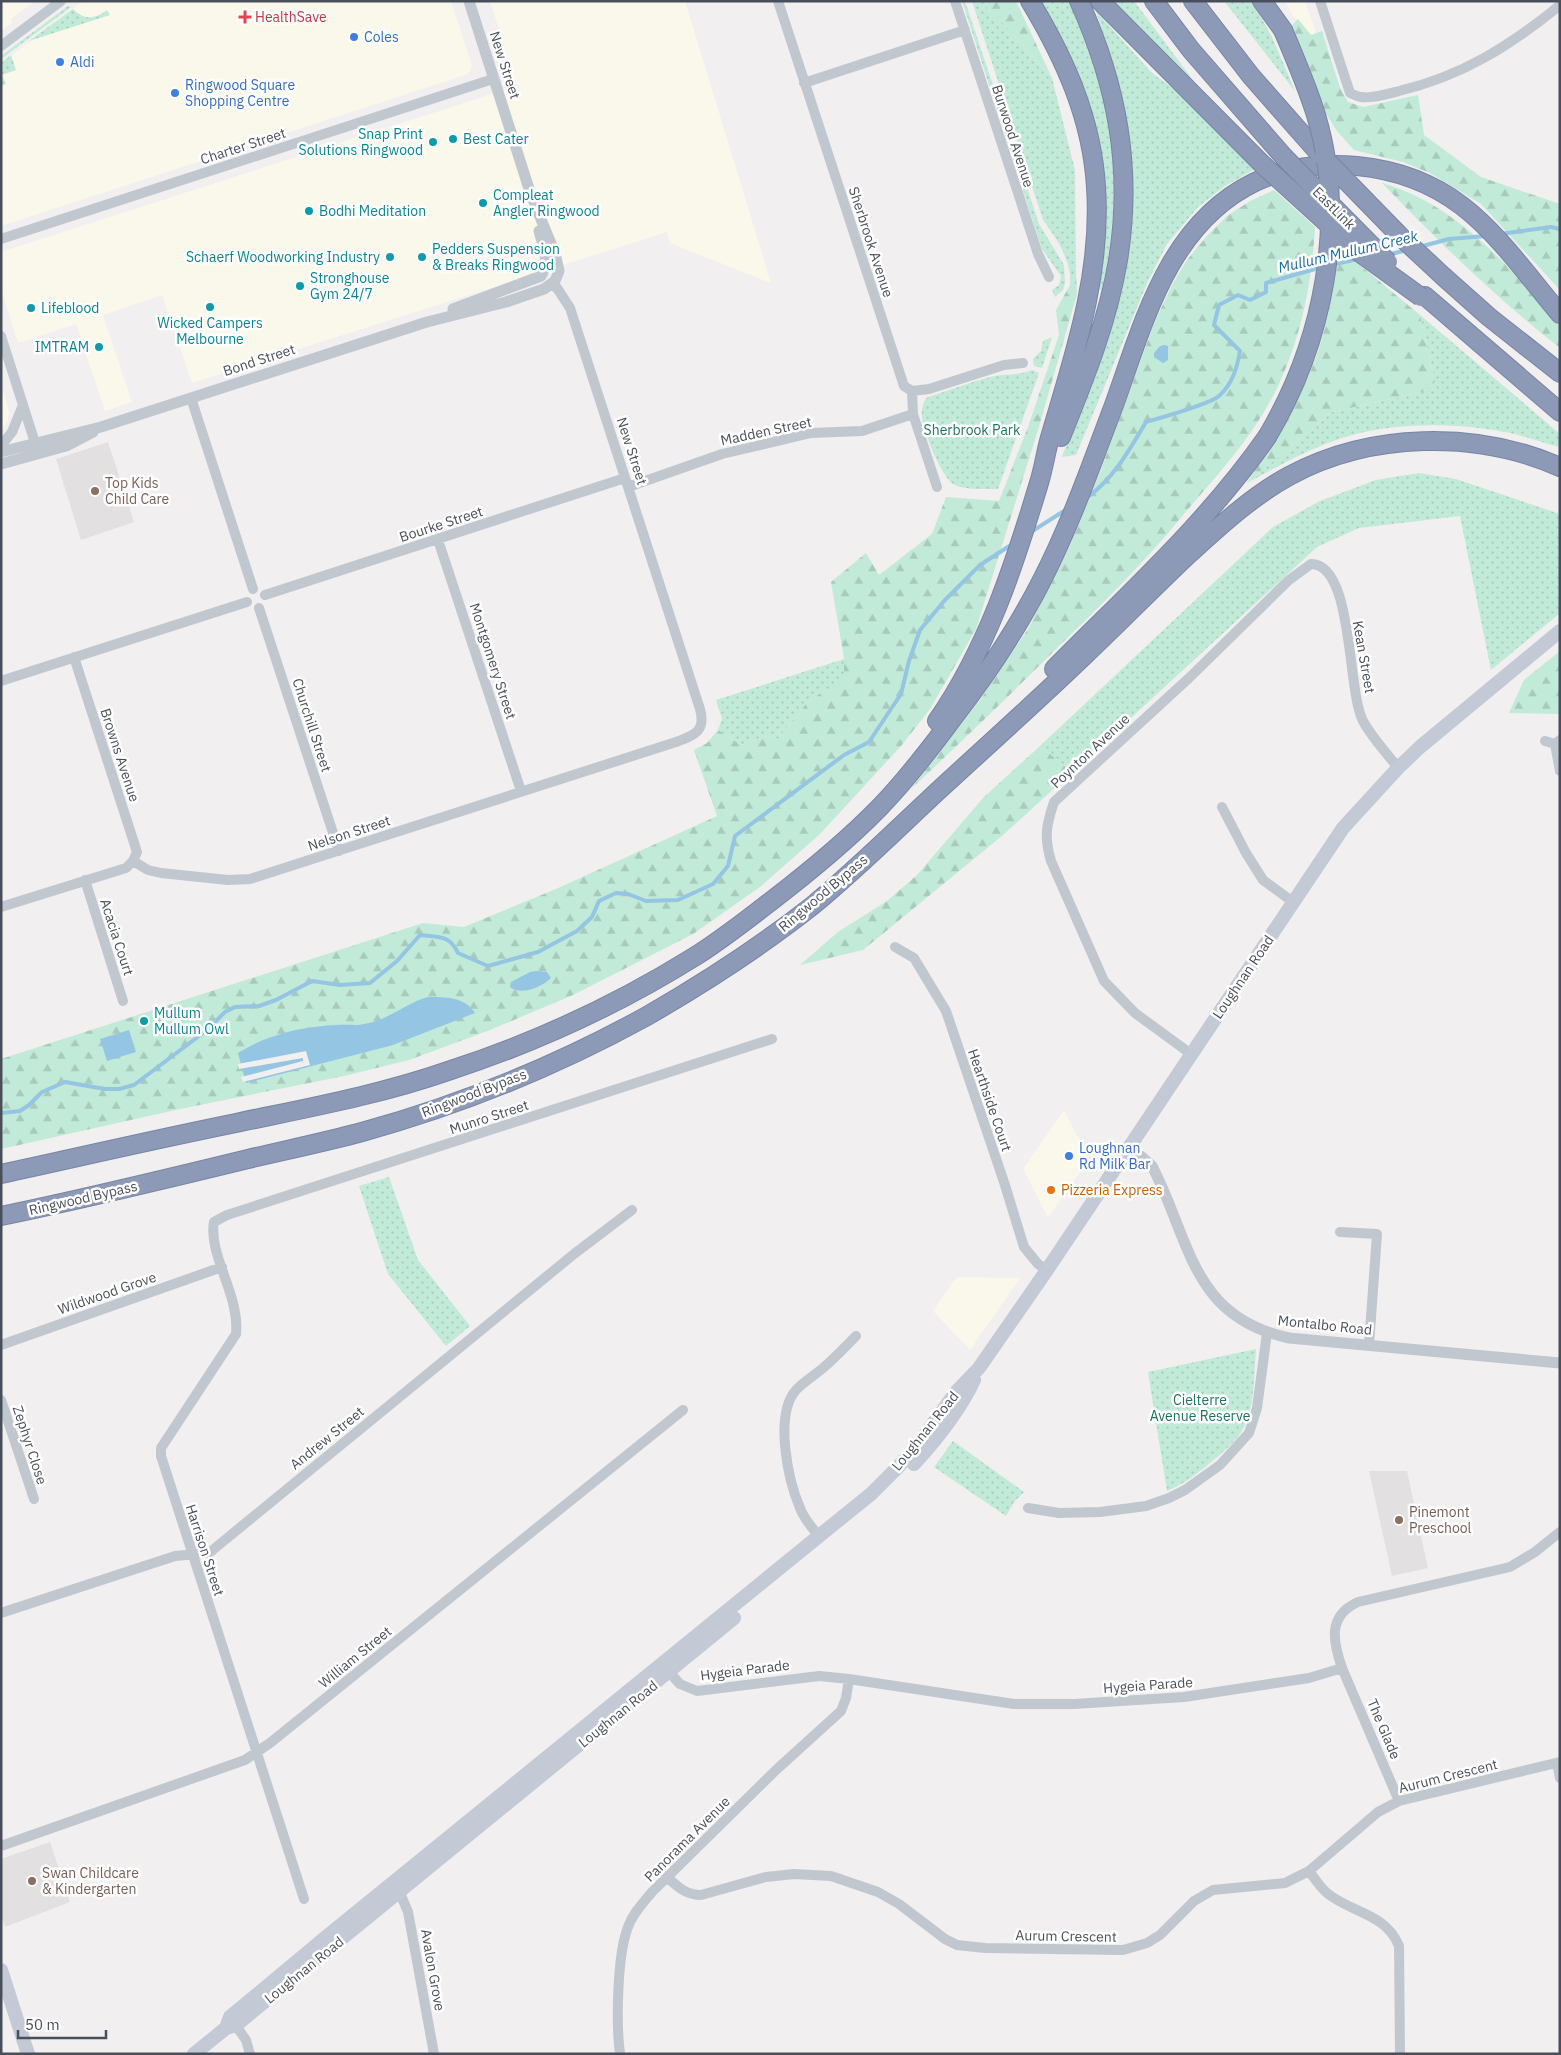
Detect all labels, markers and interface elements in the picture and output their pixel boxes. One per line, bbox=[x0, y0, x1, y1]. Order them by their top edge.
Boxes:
place label: HealthSave bbox=[255, 8, 327, 26]
marker: HealthSave bbox=[239, 11, 251, 23]
place label: Coles bbox=[364, 28, 399, 46]
street label: New Street bbox=[486, 29, 524, 101]
marker: Coles bbox=[348, 31, 360, 43]
place label: Aldi bbox=[70, 53, 94, 71]
marker: Aldi bbox=[54, 56, 66, 68]
place label: Ringwood Square Shopping Centre bbox=[185, 76, 295, 110]
street label: Burwood Avenue bbox=[988, 82, 1038, 190]
marker: Ringwood Square Shopping Centre bbox=[169, 87, 181, 99]
street label: Charter Street bbox=[198, 124, 288, 168]
place label: Snap Print Solutions Ringwood bbox=[299, 125, 423, 159]
place label: Best Cater bbox=[463, 130, 529, 148]
marker: Best Cater bbox=[447, 133, 459, 145]
marker: Snap Print Solutions Ringwood bbox=[427, 136, 439, 148]
street label: EastLink bbox=[1309, 183, 1360, 234]
street label: Sherbrook Avenue bbox=[845, 184, 897, 300]
place label: Compleat Angler Ringwood bbox=[493, 186, 600, 220]
marker: Compleat Angler Ringwood bbox=[477, 197, 489, 209]
place label: Bodhi Meditation bbox=[319, 202, 426, 220]
marker: Bodhi Meditation bbox=[303, 205, 315, 217]
water label: Mullum Mullum Creek bbox=[1276, 226, 1420, 277]
place label: Pedders Suspension & Breaks Ringwood bbox=[432, 240, 560, 274]
place label: Schaerf Woodworking Industry bbox=[186, 248, 380, 266]
marker: Schaerf Woodworking Industry bbox=[384, 251, 396, 263]
marker: Pedders Suspension & Breaks Ringwood bbox=[416, 251, 428, 263]
place label: Stronghouse Gym 24/7 bbox=[310, 269, 390, 303]
marker: Stronghouse Gym 24/7 bbox=[294, 280, 306, 292]
place label: Lifeblood bbox=[41, 299, 99, 317]
marker: Wicked Campers Melbourne bbox=[204, 301, 216, 313]
marker: Lifeblood bbox=[25, 302, 37, 314]
place label: Wicked Campers Melbourne bbox=[157, 314, 263, 348]
place label: IMTRAM bbox=[35, 338, 89, 356]
street label: Bond Street bbox=[221, 340, 297, 380]
marker: IMTRAM bbox=[93, 341, 105, 353]
street label: Madden Street bbox=[719, 413, 813, 449]
street label: New Street bbox=[613, 415, 651, 487]
park label: Sherbrook Park bbox=[924, 421, 1021, 439]
place label: Top Kids Child Care bbox=[105, 474, 170, 508]
marker: Top Kids Child Care bbox=[89, 485, 101, 497]
street label: Bourke Street bbox=[397, 502, 485, 546]
street label: Montgomery Street bbox=[466, 601, 520, 721]
street label: Kean Street bbox=[1349, 619, 1379, 695]
street label: Churchill Street bbox=[288, 676, 336, 774]
street label: Browns Avenue bbox=[96, 706, 144, 804]
street label: Poynton Avenue bbox=[1047, 710, 1134, 792]
street label: Nelson Street bbox=[305, 811, 393, 855]
street label: Ringwood Bypass bbox=[775, 850, 871, 936]
street label: Acacia Court bbox=[96, 896, 138, 978]
street label: Loughnan Road bbox=[1208, 932, 1278, 1022]
place label: Mullum Mullum Owl bbox=[154, 1004, 229, 1038]
marker: Mullum Mullum Owl bbox=[138, 1015, 150, 1027]
street label: Hearthside Court bbox=[964, 1046, 1016, 1154]
street label: Ringwood Bypass bbox=[419, 1065, 529, 1121]
street label: Munro Street bbox=[447, 1096, 531, 1138]
place label: Loughnan Rd Milk Bar bbox=[1079, 1139, 1150, 1173]
marker: Loughnan Rd Milk Bar bbox=[1063, 1150, 1075, 1162]
street label: Ringwood Bypass bbox=[27, 1177, 139, 1219]
place label: Pizzeria Express bbox=[1061, 1181, 1163, 1199]
marker: Pizzeria Express bbox=[1045, 1184, 1057, 1196]
street label: Wildwood Grove bbox=[56, 1268, 159, 1318]
street label: Montalbo Road bbox=[1277, 1311, 1373, 1339]
street label: Loughnan Road bbox=[888, 1388, 962, 1474]
park label: Cielterre Avenue Reserve bbox=[1150, 1391, 1251, 1425]
street label: Zephyr Close bbox=[9, 1403, 51, 1487]
street label: Andrew Street bbox=[286, 1403, 368, 1473]
street label: Harrison Street bbox=[182, 1502, 228, 1598]
place label: Pinemont Preschool bbox=[1409, 1503, 1472, 1537]
marker: Pinemont Preschool bbox=[1393, 1514, 1405, 1526]
street label: William Street bbox=[315, 1622, 395, 1692]
street label: Hygeia Parade bbox=[699, 1656, 791, 1684]
street label: Hygeia Parade bbox=[1103, 1673, 1194, 1697]
street label: Loughnan Road bbox=[575, 1677, 661, 1751]
street label: The Glade bbox=[1363, 1696, 1405, 1762]
street label: Aurum Crescent bbox=[1397, 1755, 1499, 1797]
street label: Panorama Avenue bbox=[640, 1792, 734, 1886]
place label: Swan Childcare & Kindergarten bbox=[42, 1864, 139, 1898]
marker: Swan Childcare & Kindergarten bbox=[26, 1875, 38, 1887]
street label: Aurum Crescent bbox=[1015, 1926, 1117, 1946]
street label: Avalon Grove bbox=[417, 1928, 449, 2013]
street label: Loughnan Road bbox=[261, 1933, 347, 2007]
scale bar bbox=[18, 2008, 105, 2040]
text: 50 m bbox=[25, 2015, 60, 2034]

